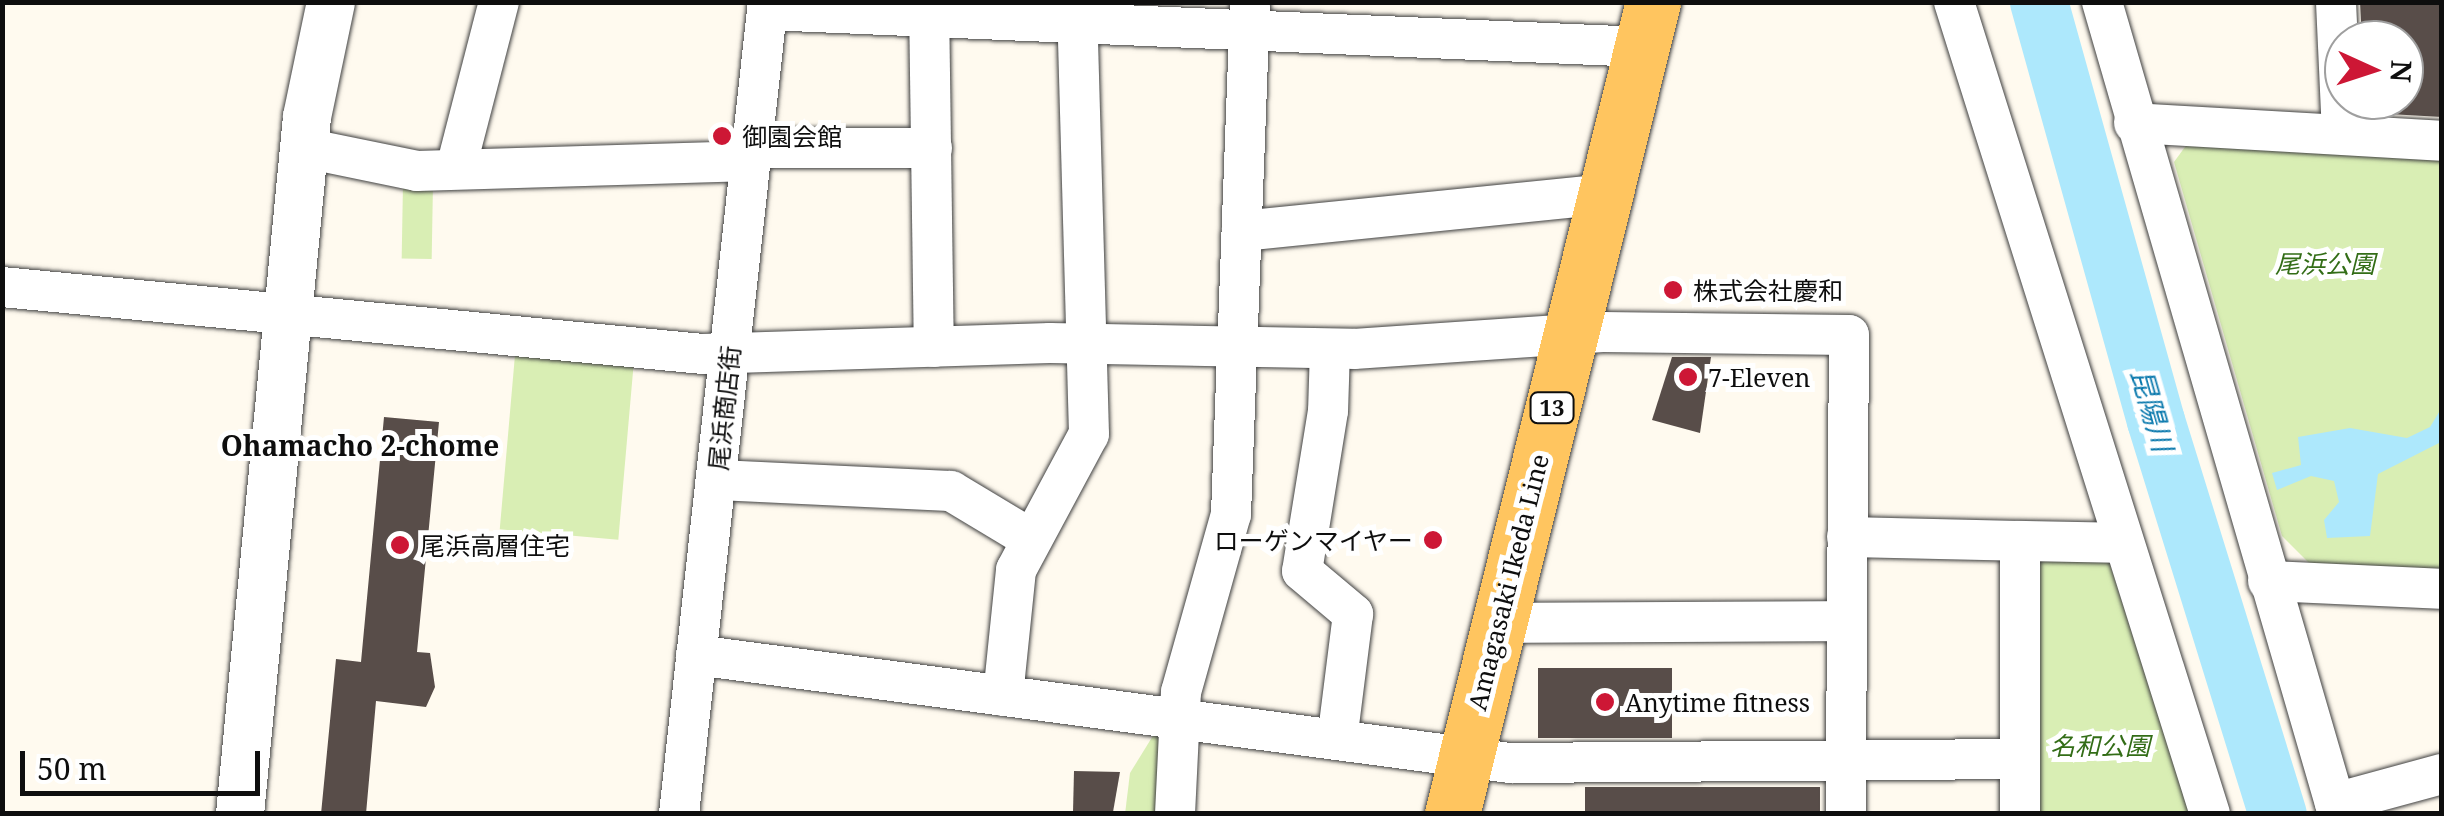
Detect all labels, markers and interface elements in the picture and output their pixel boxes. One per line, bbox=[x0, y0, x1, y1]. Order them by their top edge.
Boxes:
north arrow bbox=[2324, 20, 2424, 120]
text: N bbox=[2382, 59, 2422, 83]
place label: 御園会館 bbox=[742, 121, 842, 151]
marker: 御園会館 bbox=[711, 125, 733, 147]
park label: 尾浜公園 bbox=[2275, 248, 2375, 278]
place label: 株式会社慶和 bbox=[1693, 275, 1843, 305]
marker: 株式会社慶和 bbox=[1662, 279, 1684, 301]
street label: 尾浜商店街 bbox=[703, 344, 745, 472]
place label: 7-Eleven bbox=[1708, 362, 1810, 392]
water label: 昆陽川 bbox=[2125, 365, 2181, 455]
marker: 7-Eleven bbox=[1677, 366, 1699, 388]
road number: 13 bbox=[1530, 391, 1574, 425]
district label: Ohamacho 2-chome bbox=[221, 428, 499, 462]
street label: Amagasaki Ikeda Line bbox=[1462, 451, 1554, 713]
place label: ローゲンマイヤー bbox=[1213, 525, 1413, 555]
marker: ローゲンマイヤー bbox=[1422, 529, 1444, 551]
place label: 尾浜高層住宅 bbox=[420, 530, 570, 560]
marker: 尾浜高層住宅 bbox=[389, 534, 411, 556]
place label: Anytime fitness bbox=[1625, 687, 1810, 717]
marker: Anytime fitness bbox=[1594, 691, 1616, 713]
park label: 名和公園 bbox=[2050, 730, 2150, 760]
scale bar bbox=[25, 731, 265, 793]
text: 50 m bbox=[37, 748, 107, 789]

